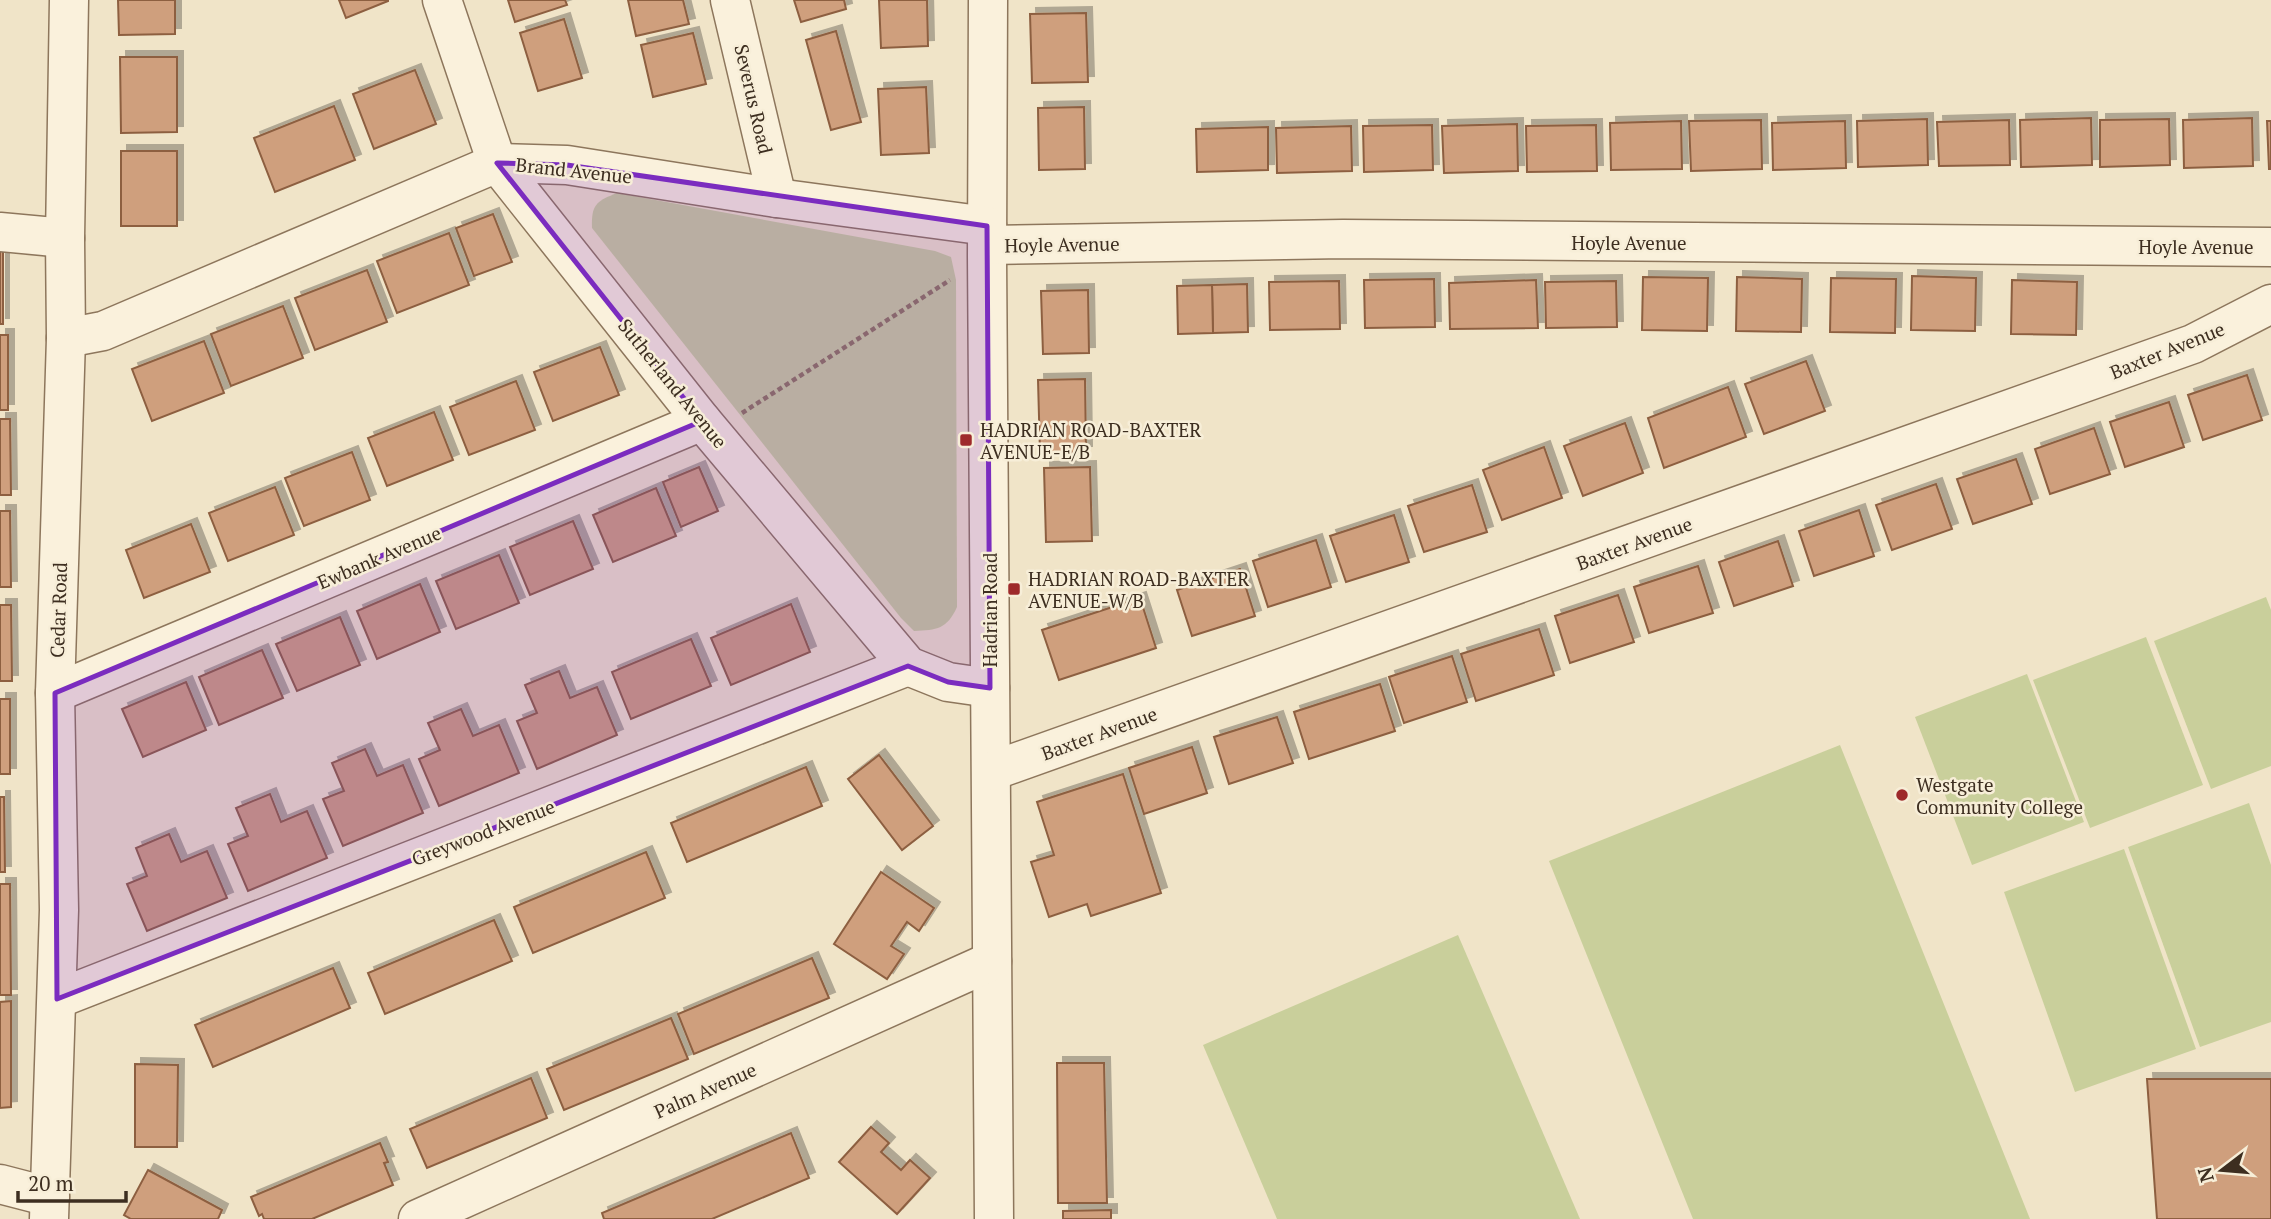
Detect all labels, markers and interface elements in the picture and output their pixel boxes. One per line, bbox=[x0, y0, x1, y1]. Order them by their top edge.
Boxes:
street label: Severus Road bbox=[729, 42, 779, 157]
street label: Brand Avenue bbox=[515, 151, 633, 189]
street label: Hoyle Avenue bbox=[1004, 230, 1120, 258]
street label: Hoyle Avenue bbox=[1571, 230, 1687, 255]
street label: Hoyle Avenue bbox=[2138, 234, 2254, 259]
street label: Sutherland Avenue bbox=[613, 313, 733, 453]
street label: Baxter Avenue bbox=[2106, 316, 2228, 384]
place label: HADRIAN ROAD-BAXTER AVENUE-E/B bbox=[980, 417, 1201, 464]
marker: HADRIAN ROAD-BAXTER AVENUE-E/B bbox=[958, 432, 974, 448]
street label: Baxter Avenue bbox=[1573, 510, 1695, 576]
street label: Ewbank Avenue bbox=[313, 520, 445, 594]
street label: Hadrian Road bbox=[977, 552, 1002, 667]
street label: Cedar Road bbox=[44, 561, 72, 658]
place label: HADRIAN ROAD-BAXTER AVENUE-W/B bbox=[1028, 566, 1249, 613]
marker: HADRIAN ROAD-BAXTER AVENUE-W/B bbox=[1006, 581, 1022, 597]
street label: Baxter Avenue bbox=[1038, 700, 1160, 766]
place label: Westgate Community College bbox=[1916, 772, 2083, 819]
marker: Westgate Community College bbox=[1894, 787, 1910, 803]
street label: Greywood Avenue bbox=[408, 793, 558, 871]
street label: Palm Avenue bbox=[650, 1056, 760, 1124]
north arrow bbox=[2187, 1135, 2257, 1205]
scale bar bbox=[18, 1160, 126, 1204]
text: N bbox=[2191, 1164, 2219, 1185]
text: 20 m bbox=[28, 1169, 74, 1197]

